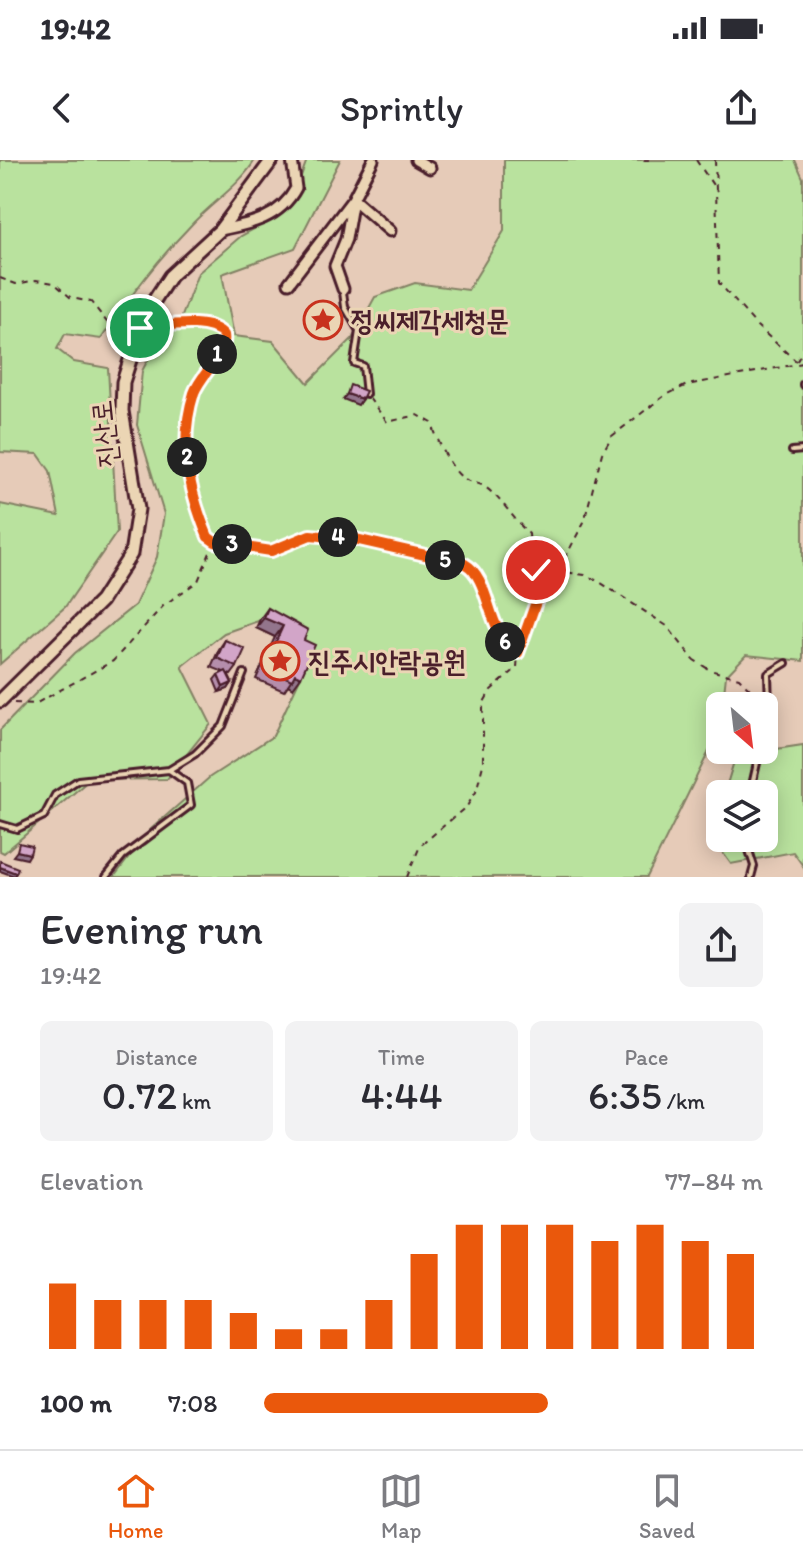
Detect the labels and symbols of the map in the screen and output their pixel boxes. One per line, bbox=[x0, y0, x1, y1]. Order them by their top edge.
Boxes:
pin bbox=[106, 294, 174, 362]
place icon: 정씨제각세청문 bbox=[302, 299, 344, 341]
place label: 정씨제각세청문 bbox=[351, 303, 509, 337]
pin: 1 bbox=[197, 334, 237, 374]
street label: 진산로 bbox=[84, 399, 124, 469]
pin: 2 bbox=[167, 437, 207, 477]
pin: 4 bbox=[318, 517, 358, 557]
pin: 3 bbox=[212, 524, 252, 564]
pin bbox=[502, 536, 570, 604]
pin: 5 bbox=[425, 540, 465, 580]
pin: 6 bbox=[485, 622, 525, 662]
place icon: 진주시안락공원 bbox=[259, 640, 301, 682]
place label: 진주시안락공원 bbox=[308, 644, 466, 678]
north arrow bbox=[706, 692, 778, 764]

